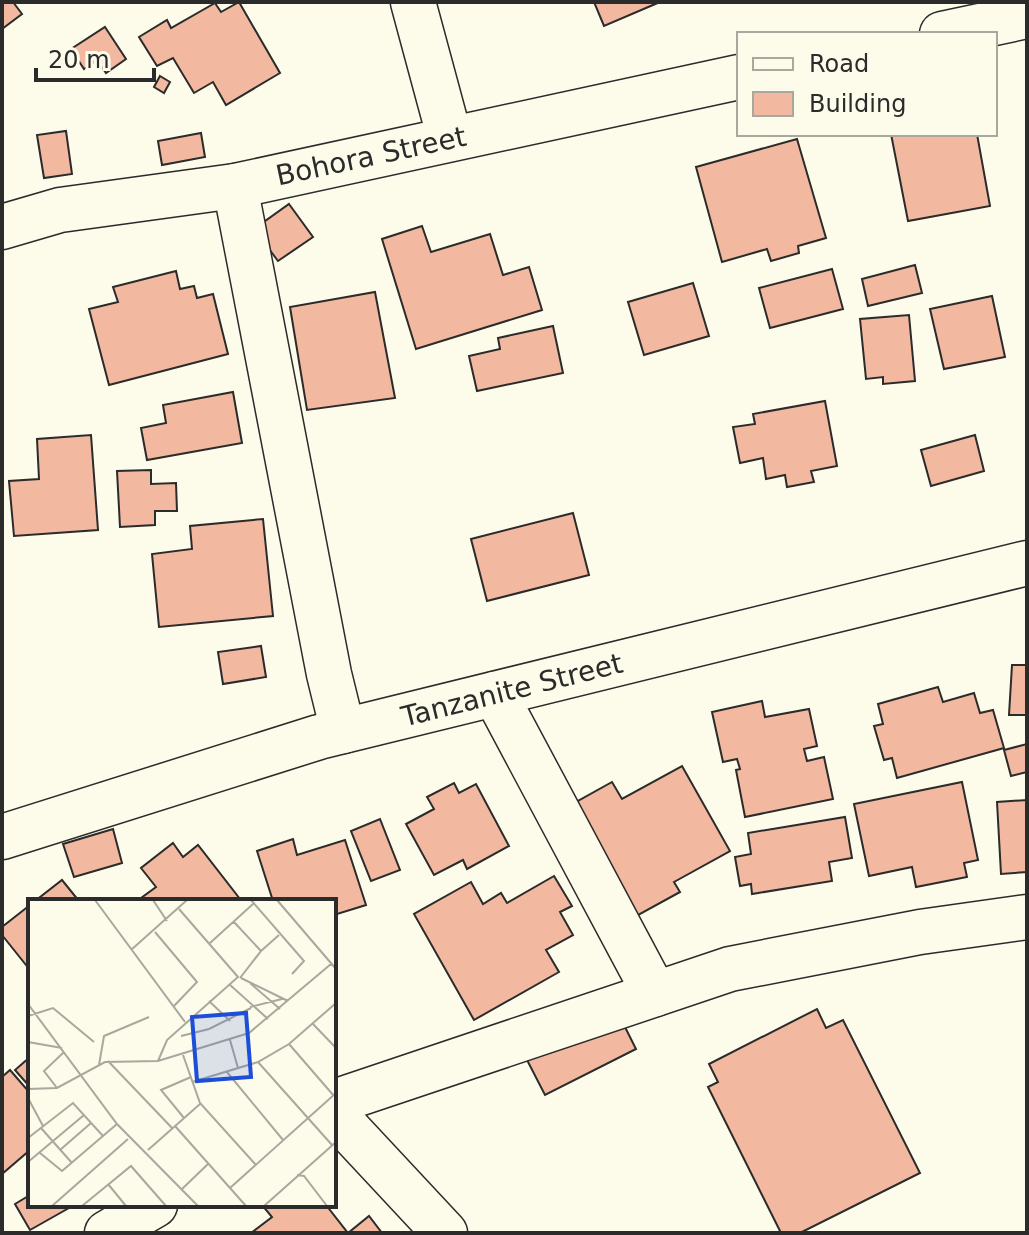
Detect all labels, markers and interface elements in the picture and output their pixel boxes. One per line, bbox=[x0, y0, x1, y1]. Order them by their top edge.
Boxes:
scale bar bbox=[36, 32, 154, 82]
legend bbox=[737, 32, 997, 136]
text: 20 m bbox=[48, 46, 110, 74]
text: Road bbox=[809, 50, 869, 78]
text: Building bbox=[809, 90, 906, 118]
street label: Bohora Street bbox=[273, 120, 469, 192]
street label: Tanzanite Street bbox=[397, 647, 626, 734]
inset map bbox=[28, 899, 336, 1207]

